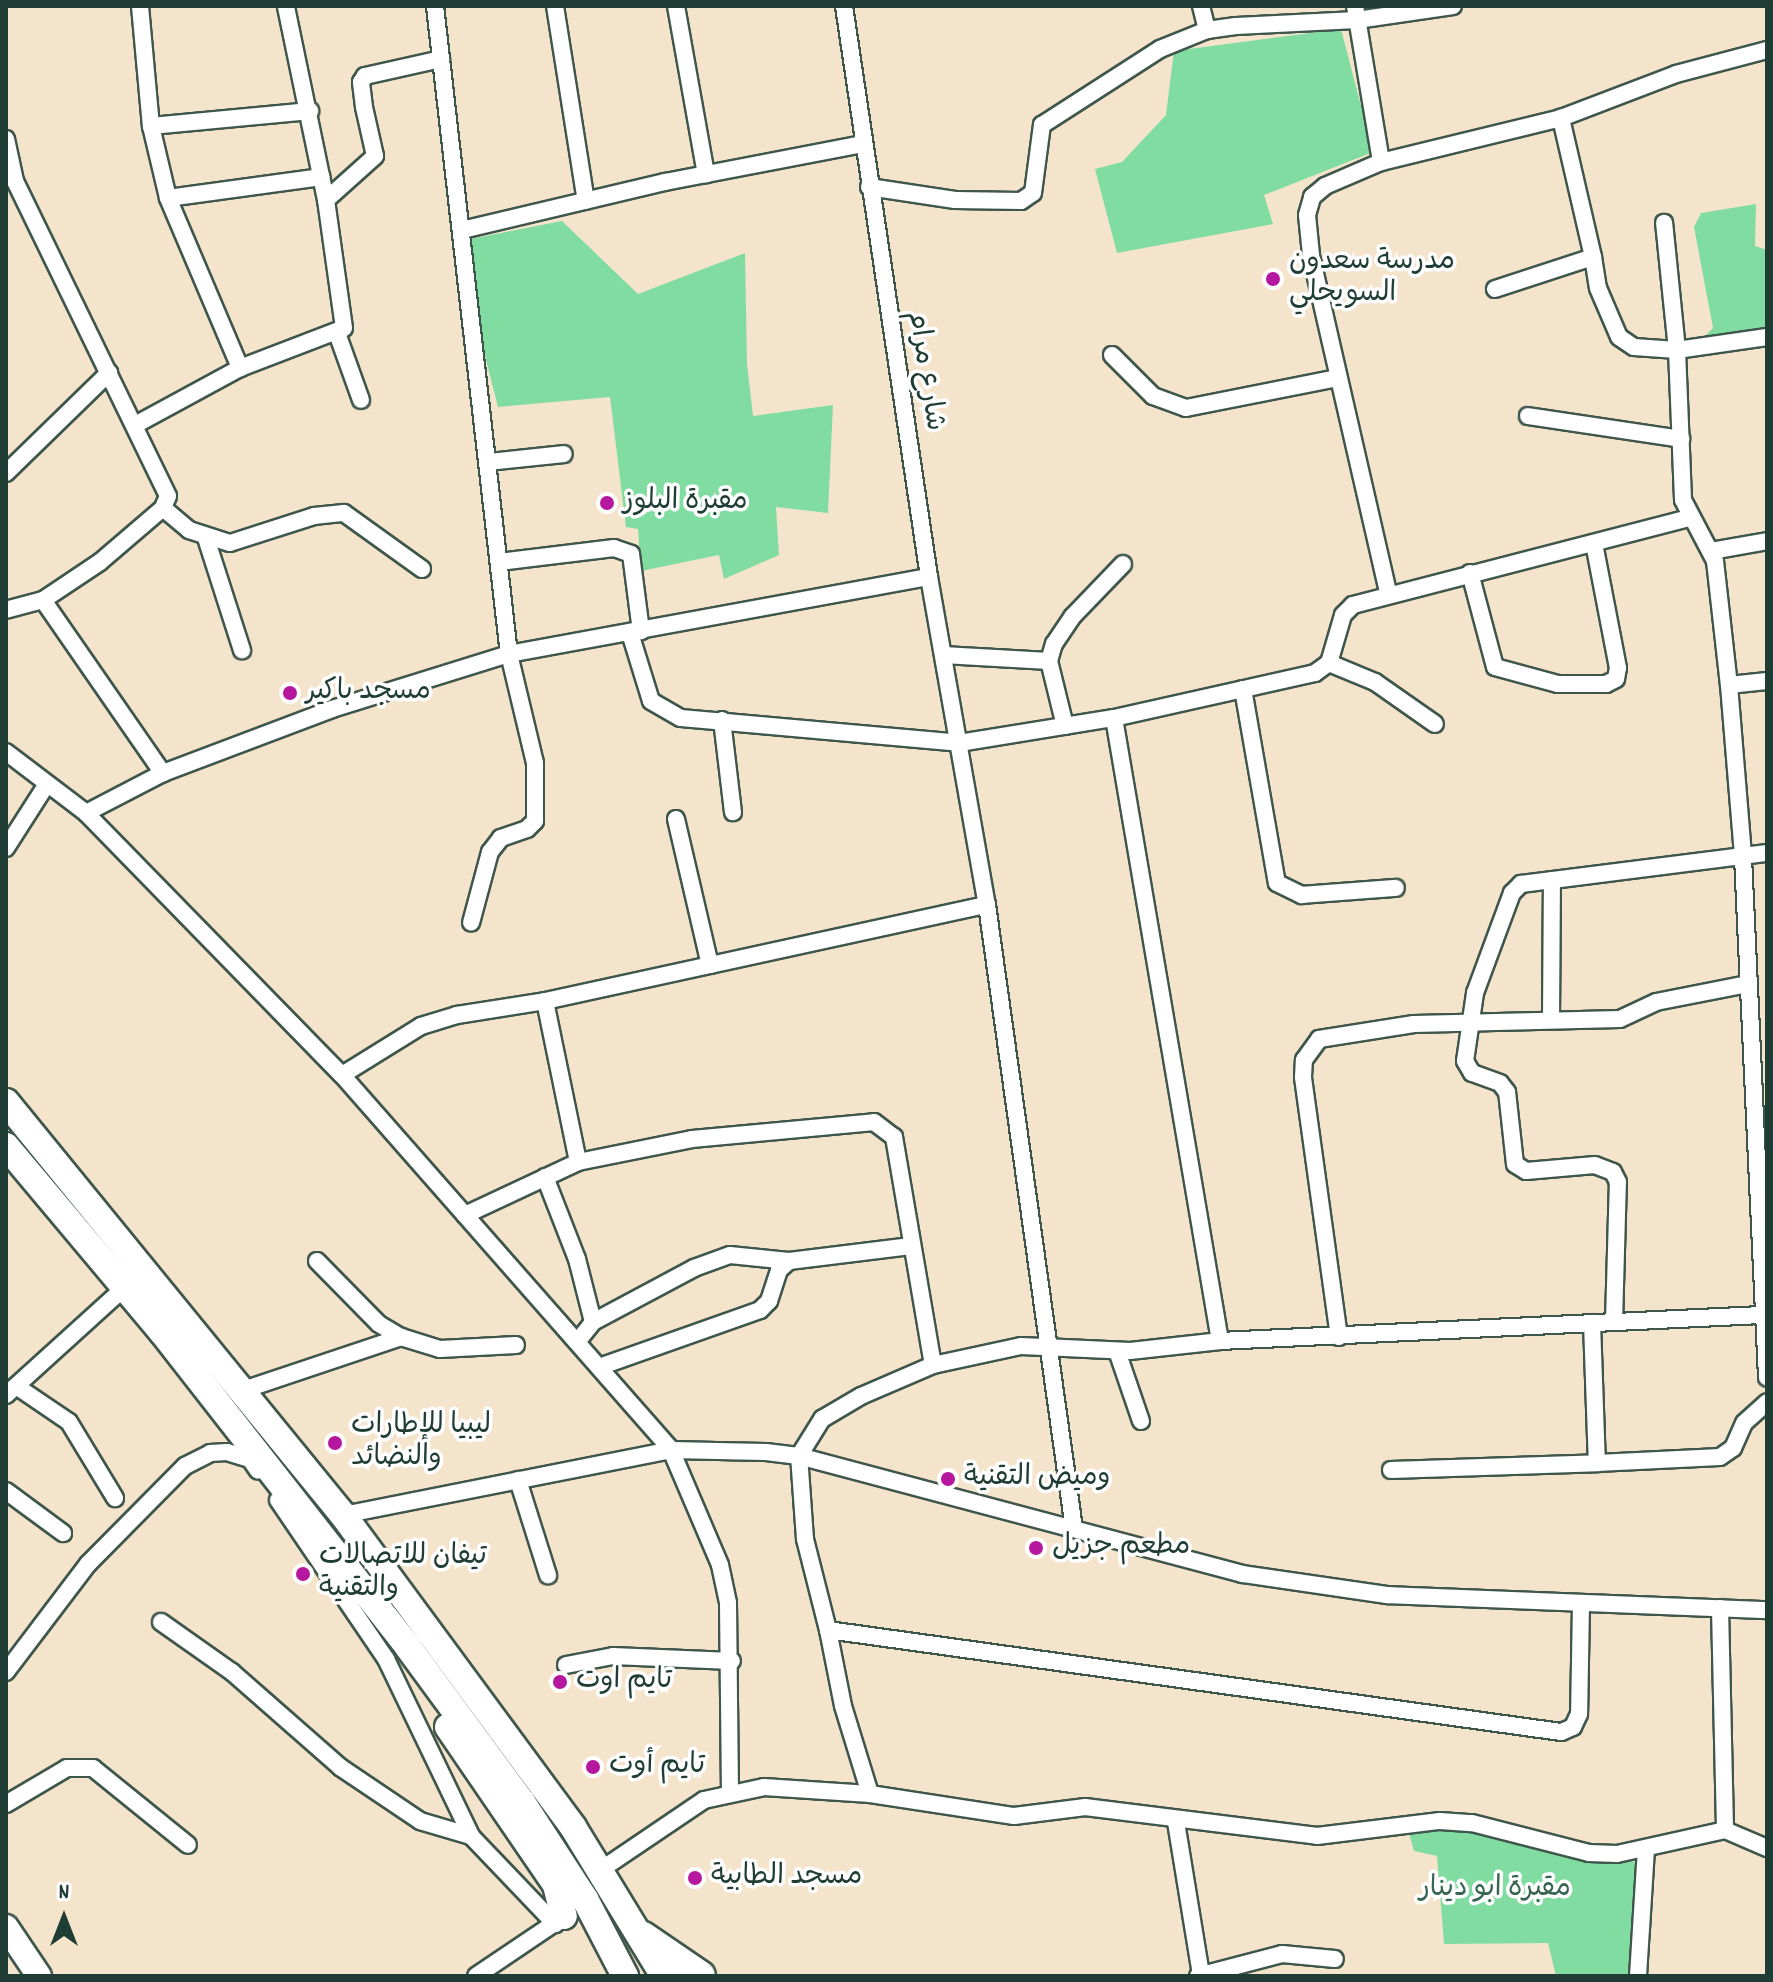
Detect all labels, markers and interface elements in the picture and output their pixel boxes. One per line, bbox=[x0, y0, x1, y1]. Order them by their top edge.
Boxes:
place label: مدرسة سعدون السويحلي bbox=[1289, 246, 1455, 312]
marker: مدرسة سعدون السويحلي bbox=[1264, 270, 1282, 288]
street label: شارع مرام bbox=[898, 309, 950, 433]
place label: مقبرة البلوز bbox=[623, 486, 748, 520]
marker: مقبرة البلوز bbox=[598, 494, 616, 512]
place label: مسجد باكير bbox=[306, 676, 431, 710]
marker: مسجد باكير bbox=[281, 684, 299, 702]
place label: ليبيا للإطارات والنضائد bbox=[351, 1410, 491, 1476]
marker: ليبيا للإطارات والنضائد bbox=[326, 1434, 344, 1452]
place label: وميض التقنية bbox=[964, 1462, 1110, 1496]
marker: وميض التقنية bbox=[939, 1470, 957, 1488]
place label: مطعم جزيل bbox=[1052, 1531, 1190, 1565]
marker: مطعم جزيل bbox=[1027, 1539, 1045, 1557]
place label: تيفان للاتصالات والتقنية bbox=[319, 1541, 487, 1607]
marker: تيفان للاتصالات والتقنية bbox=[294, 1565, 312, 1583]
place label: تايم اوت bbox=[576, 1665, 672, 1699]
marker: تايم اوت bbox=[551, 1673, 569, 1691]
place label: تايم أوت bbox=[609, 1750, 705, 1784]
marker: تايم أوت bbox=[584, 1758, 602, 1776]
place label: مسجد الطابية bbox=[711, 1861, 862, 1895]
marker: مسجد الطابية bbox=[686, 1869, 704, 1887]
park label: مقبرة ابو دينار bbox=[1419, 1873, 1571, 1907]
north arrow bbox=[24, 1878, 104, 1958]
text: N bbox=[59, 1878, 69, 1909]

